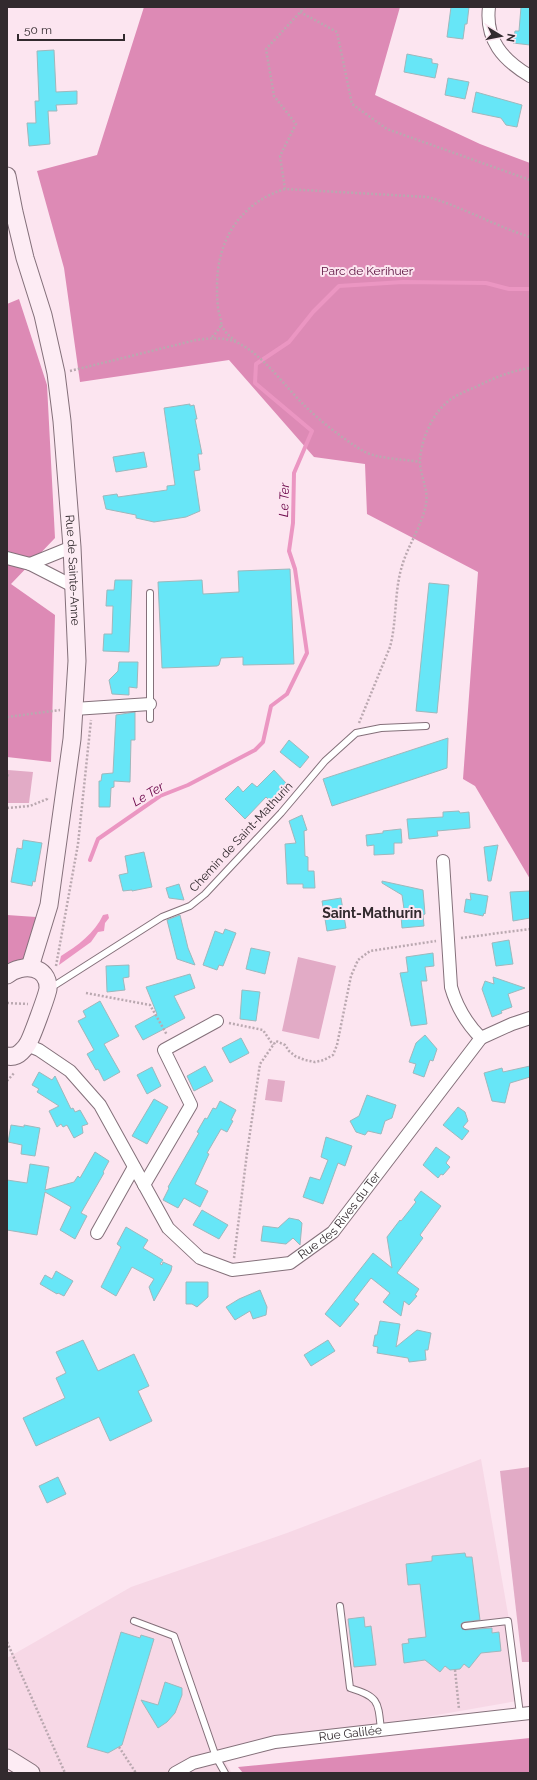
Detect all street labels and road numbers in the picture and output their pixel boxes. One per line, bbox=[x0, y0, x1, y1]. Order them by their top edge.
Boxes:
street label: Rue de Sainte-Anne bbox=[62, 514, 82, 626]
street label: Chemin de Saint-Mathurin bbox=[186, 779, 296, 895]
street label: Rue des Rives du Ter bbox=[295, 1168, 384, 1262]
street label: Rue Galilée bbox=[318, 1723, 383, 1744]

